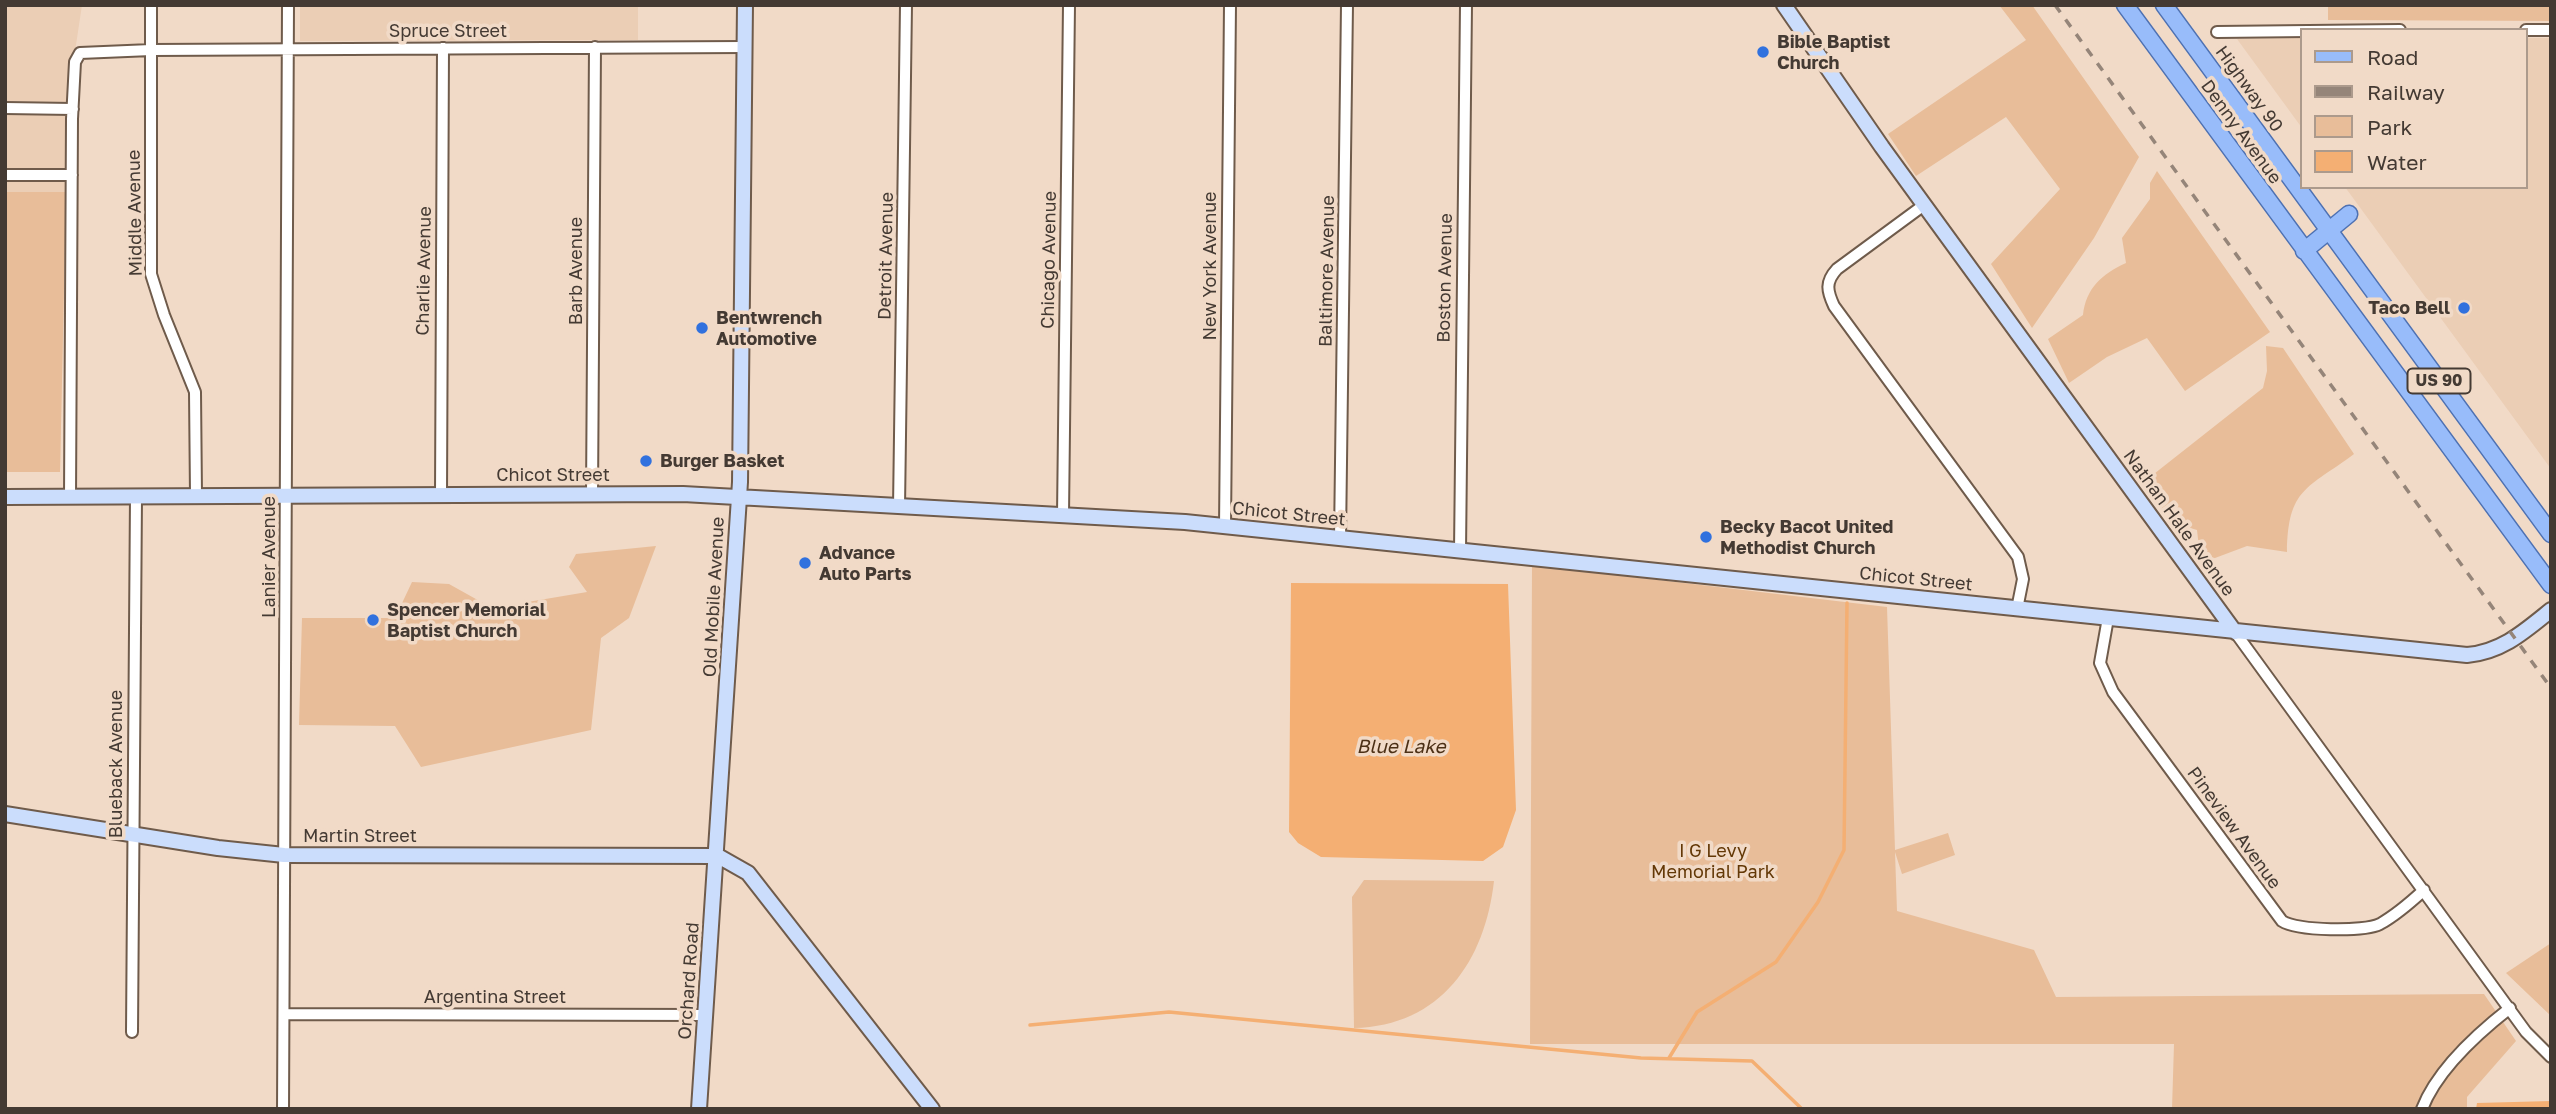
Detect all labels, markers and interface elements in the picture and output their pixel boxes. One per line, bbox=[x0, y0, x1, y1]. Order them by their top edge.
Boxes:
street label: Spruce Street bbox=[389, 20, 507, 42]
legend bbox=[2300, 28, 2528, 189]
place label: Bible Baptist Church bbox=[1777, 31, 1890, 74]
street label: Highway 90 bbox=[2211, 42, 2287, 136]
marker: Bible Baptist Church bbox=[1755, 44, 1771, 60]
text: Road bbox=[2367, 44, 2418, 70]
street label: Denny Avenue bbox=[2196, 76, 2286, 188]
text: Railway bbox=[2367, 79, 2445, 105]
text: Park bbox=[2367, 114, 2412, 140]
text: Water bbox=[2367, 149, 2427, 175]
street label: Middle Avenue bbox=[123, 150, 147, 276]
street label: Chicago Avenue bbox=[1037, 191, 1061, 329]
street label: New York Avenue bbox=[1199, 191, 1221, 341]
street label: Detroit Avenue bbox=[874, 192, 898, 320]
street label: Baltimore Avenue bbox=[1315, 195, 1339, 347]
street label: Charlie Avenue bbox=[412, 206, 436, 336]
street label: Boston Avenue bbox=[1433, 213, 1457, 343]
street label: Barb Avenue bbox=[565, 217, 587, 325]
place label: Taco Bell bbox=[2368, 297, 2450, 319]
marker: Taco Bell bbox=[2456, 300, 2472, 316]
place label: Bentwrench Automotive bbox=[716, 307, 822, 350]
marker: Bentwrench Automotive bbox=[694, 320, 710, 336]
road number: US 90 bbox=[2408, 368, 2470, 394]
street label: Nathan Hale Avenue bbox=[2119, 446, 2239, 600]
place label: Burger Basket bbox=[660, 450, 784, 472]
marker: Burger Basket bbox=[638, 453, 654, 469]
street label: Chicot Street bbox=[496, 464, 610, 486]
street label: Lanier Avenue bbox=[258, 496, 280, 618]
street label: Chicot Street bbox=[1231, 497, 1347, 531]
street label: Old Mobile Avenue bbox=[699, 516, 729, 678]
place label: Becky Bacot United Methodist Church bbox=[1720, 516, 1893, 558]
marker: Becky Bacot United Methodist Church bbox=[1698, 529, 1714, 545]
place label: Advance Auto Parts bbox=[819, 542, 912, 584]
marker: Advance Auto Parts bbox=[797, 555, 813, 571]
street label: Chicot Street bbox=[1858, 562, 1974, 596]
place label: Spencer Memorial Baptist Church bbox=[387, 599, 546, 642]
marker: Spencer Memorial Baptist Church bbox=[365, 612, 381, 628]
street label: Blueback Avenue bbox=[105, 690, 127, 838]
water label: Blue Lake bbox=[1356, 736, 1446, 758]
street label: Pineview Avenue bbox=[2182, 763, 2286, 893]
street label: Martin Street bbox=[303, 825, 417, 847]
park label: I G Levy Memorial Park bbox=[1651, 840, 1775, 882]
street label: Orchard Road bbox=[674, 922, 704, 1040]
street label: Argentina Street bbox=[424, 986, 566, 1008]

